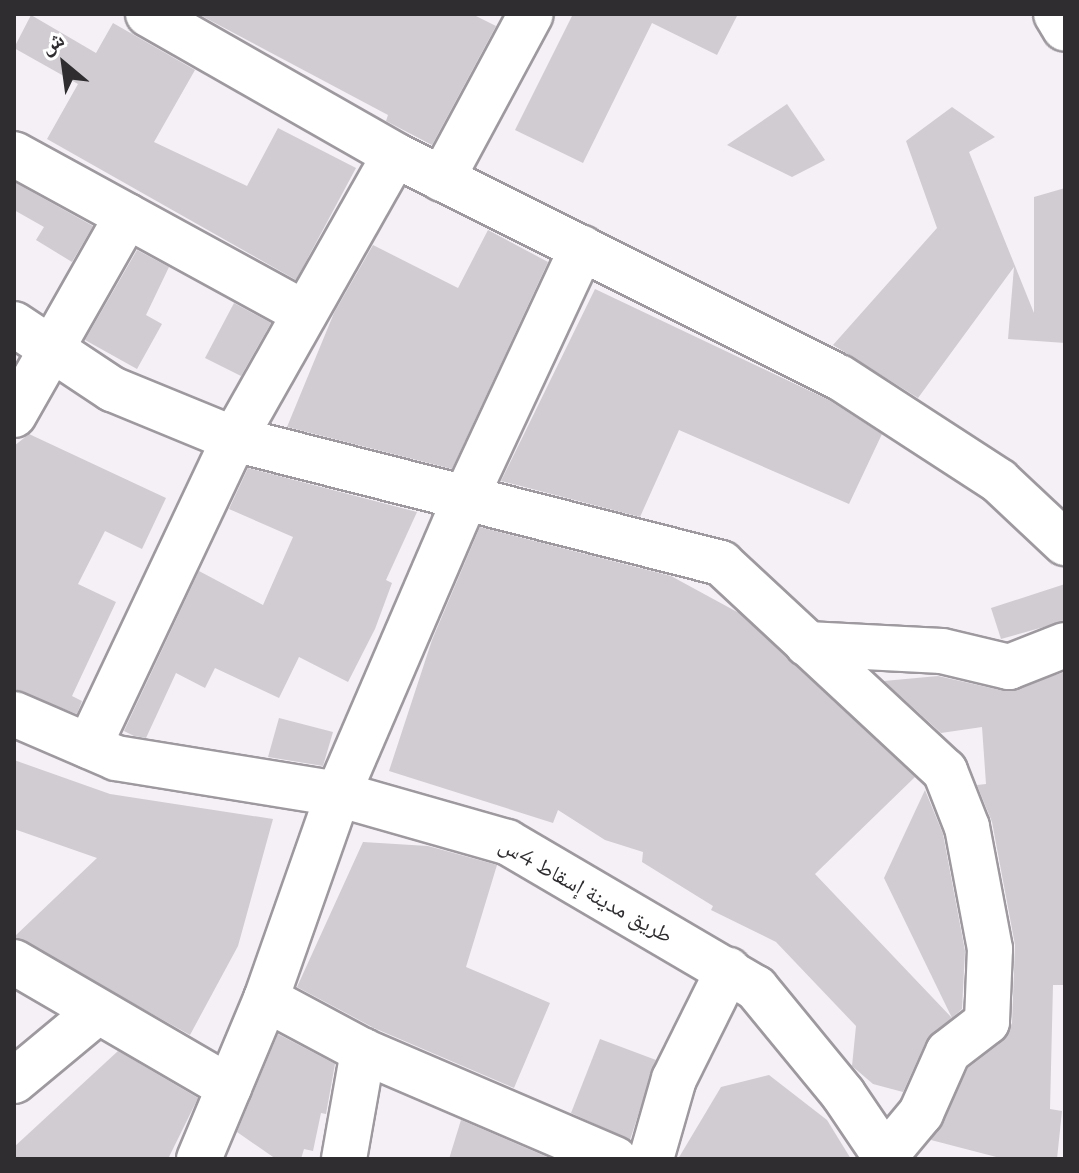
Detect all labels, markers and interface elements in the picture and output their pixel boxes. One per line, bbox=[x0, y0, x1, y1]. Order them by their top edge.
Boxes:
north arrow bbox=[24, 24, 104, 104]
text: ش bbox=[35, 25, 69, 60]
street label: طريق مدينة إسقاط 4س bbox=[495, 831, 677, 949]

